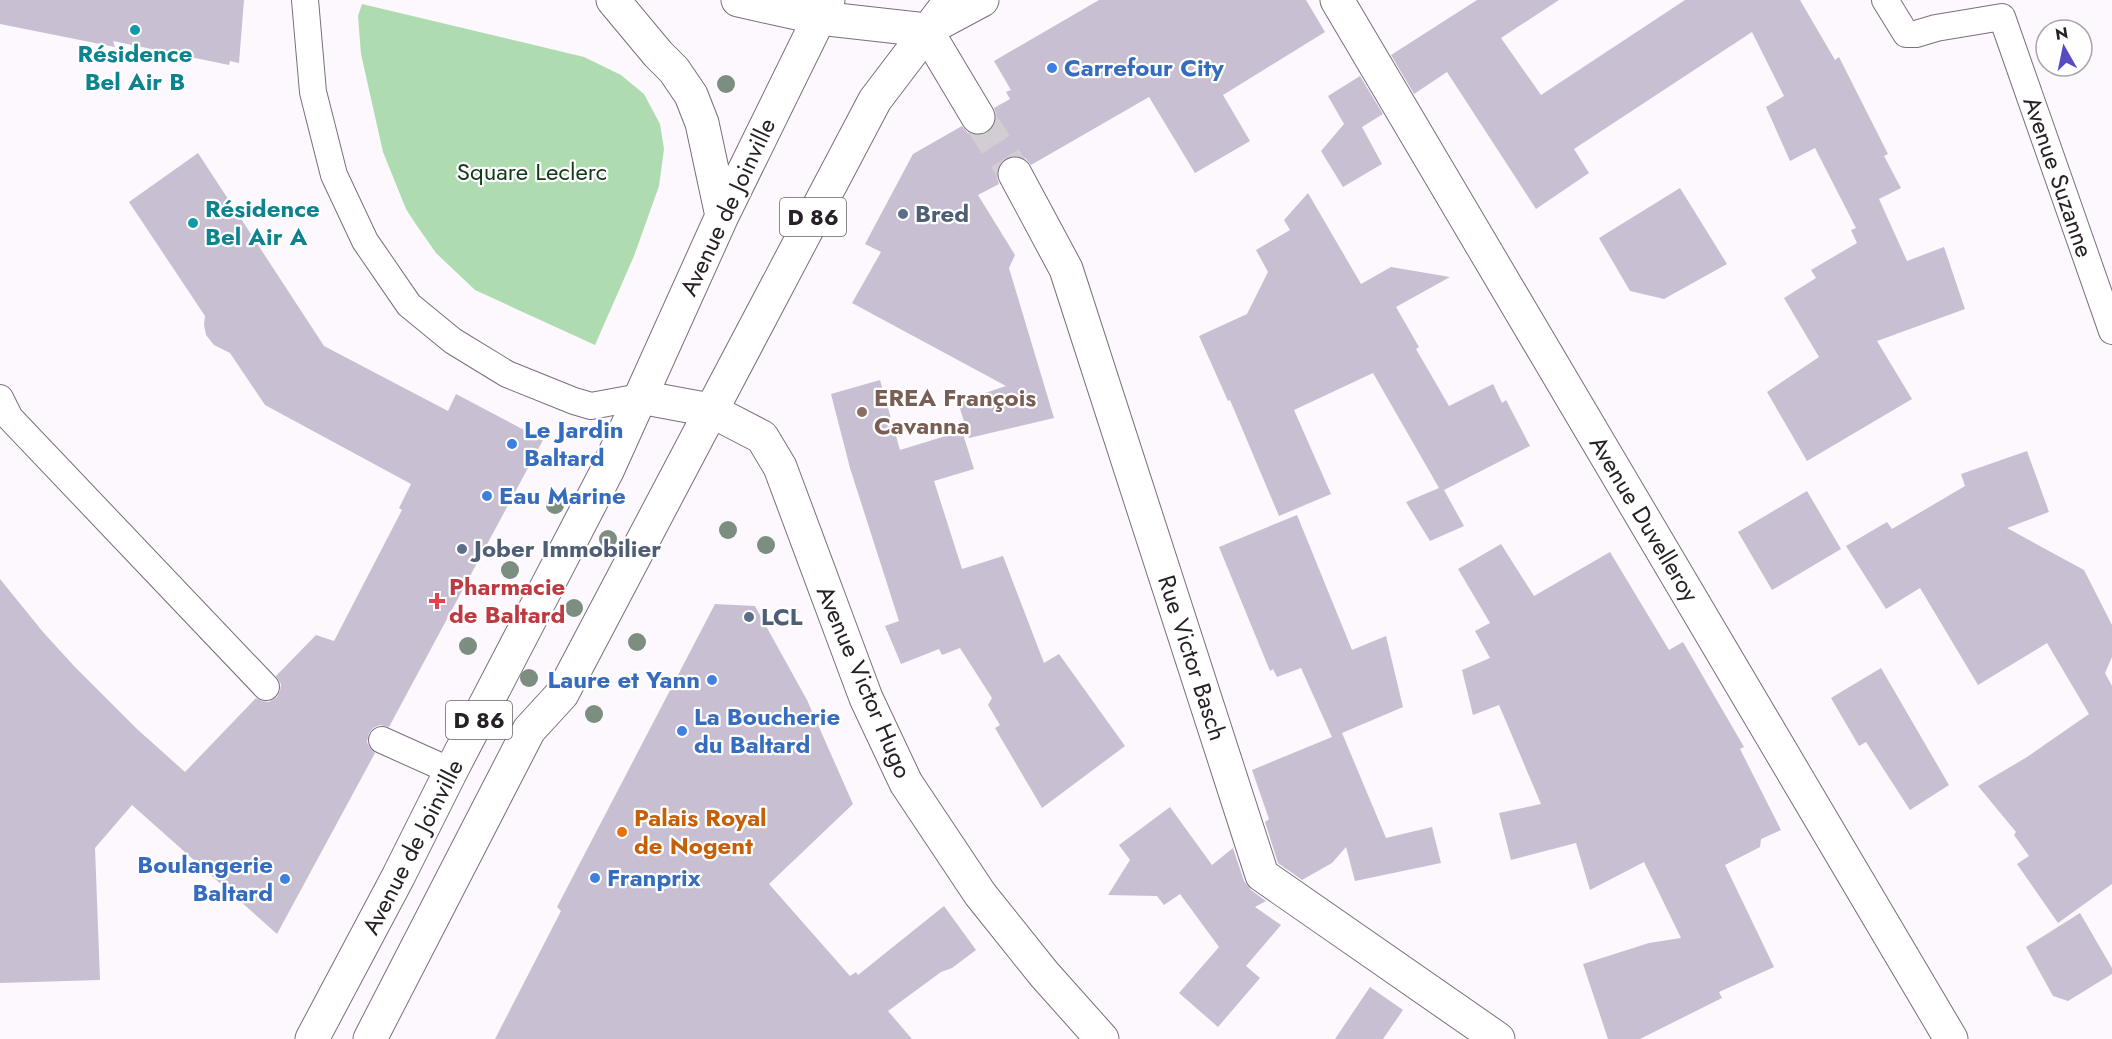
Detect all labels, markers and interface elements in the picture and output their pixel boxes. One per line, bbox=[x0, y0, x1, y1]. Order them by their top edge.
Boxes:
north arrow bbox=[2034, 18, 2094, 78]
text: N bbox=[2054, 21, 2070, 46]
marker: Résidence Bel Air B bbox=[128, 23, 142, 37]
place label: Résidence Bel Air B bbox=[78, 36, 192, 99]
place label: Carrefour City bbox=[1064, 50, 1224, 85]
marker: Carrefour City bbox=[1045, 61, 1059, 75]
street label: Avenue Suzanne bbox=[2015, 92, 2102, 262]
street label: Avenue de Joinville bbox=[671, 112, 784, 302]
park label: Square Leclerc bbox=[457, 154, 607, 189]
place label: Résidence Bel Air A bbox=[205, 191, 320, 254]
place label: Bred bbox=[915, 196, 969, 231]
road number: D 86 bbox=[780, 198, 846, 236]
marker: Bred bbox=[896, 207, 910, 221]
marker: Résidence Bel Air A bbox=[186, 216, 200, 230]
place label: EREA François Cavanna bbox=[874, 380, 1036, 443]
marker: EREA François Cavanna bbox=[855, 405, 869, 419]
place label: Le Jardin Baltard bbox=[524, 412, 624, 475]
street label: Avenue Duvelleroy bbox=[1581, 429, 1708, 609]
marker: Le Jardin Baltard bbox=[505, 437, 519, 451]
place label: Eau Marine bbox=[499, 478, 626, 513]
marker: Eau Marine bbox=[480, 489, 494, 503]
place label: Jober Immobilier bbox=[470, 531, 661, 566]
marker: Jober Immobilier bbox=[455, 542, 469, 556]
place label: Pharmacie de Baltard bbox=[449, 569, 565, 632]
street label: Rue Victor Basch bbox=[1149, 571, 1236, 745]
street label: Avenue Victor Hugo bbox=[808, 580, 921, 784]
marker: Pharmacie de Baltard bbox=[430, 594, 444, 608]
place label: LCL bbox=[761, 599, 803, 634]
marker: LCL bbox=[742, 610, 756, 624]
place label: Laure et Yann bbox=[548, 662, 700, 697]
marker: Laure et Yann bbox=[705, 673, 719, 687]
place label: La Boucherie du Baltard bbox=[694, 699, 840, 762]
road number: D 86 bbox=[446, 701, 512, 739]
marker: La Boucherie du Baltard bbox=[675, 724, 689, 738]
street label: Avenue de Joinville bbox=[353, 753, 472, 941]
place label: Palais Royal de Nogent bbox=[634, 800, 767, 863]
marker: Palais Royal de Nogent bbox=[615, 825, 629, 839]
place label: Boulangerie Baltard bbox=[137, 847, 273, 910]
place label: Franprix bbox=[607, 860, 701, 895]
marker: Franprix bbox=[588, 871, 602, 885]
marker: Boulangerie Baltard bbox=[278, 872, 292, 886]

